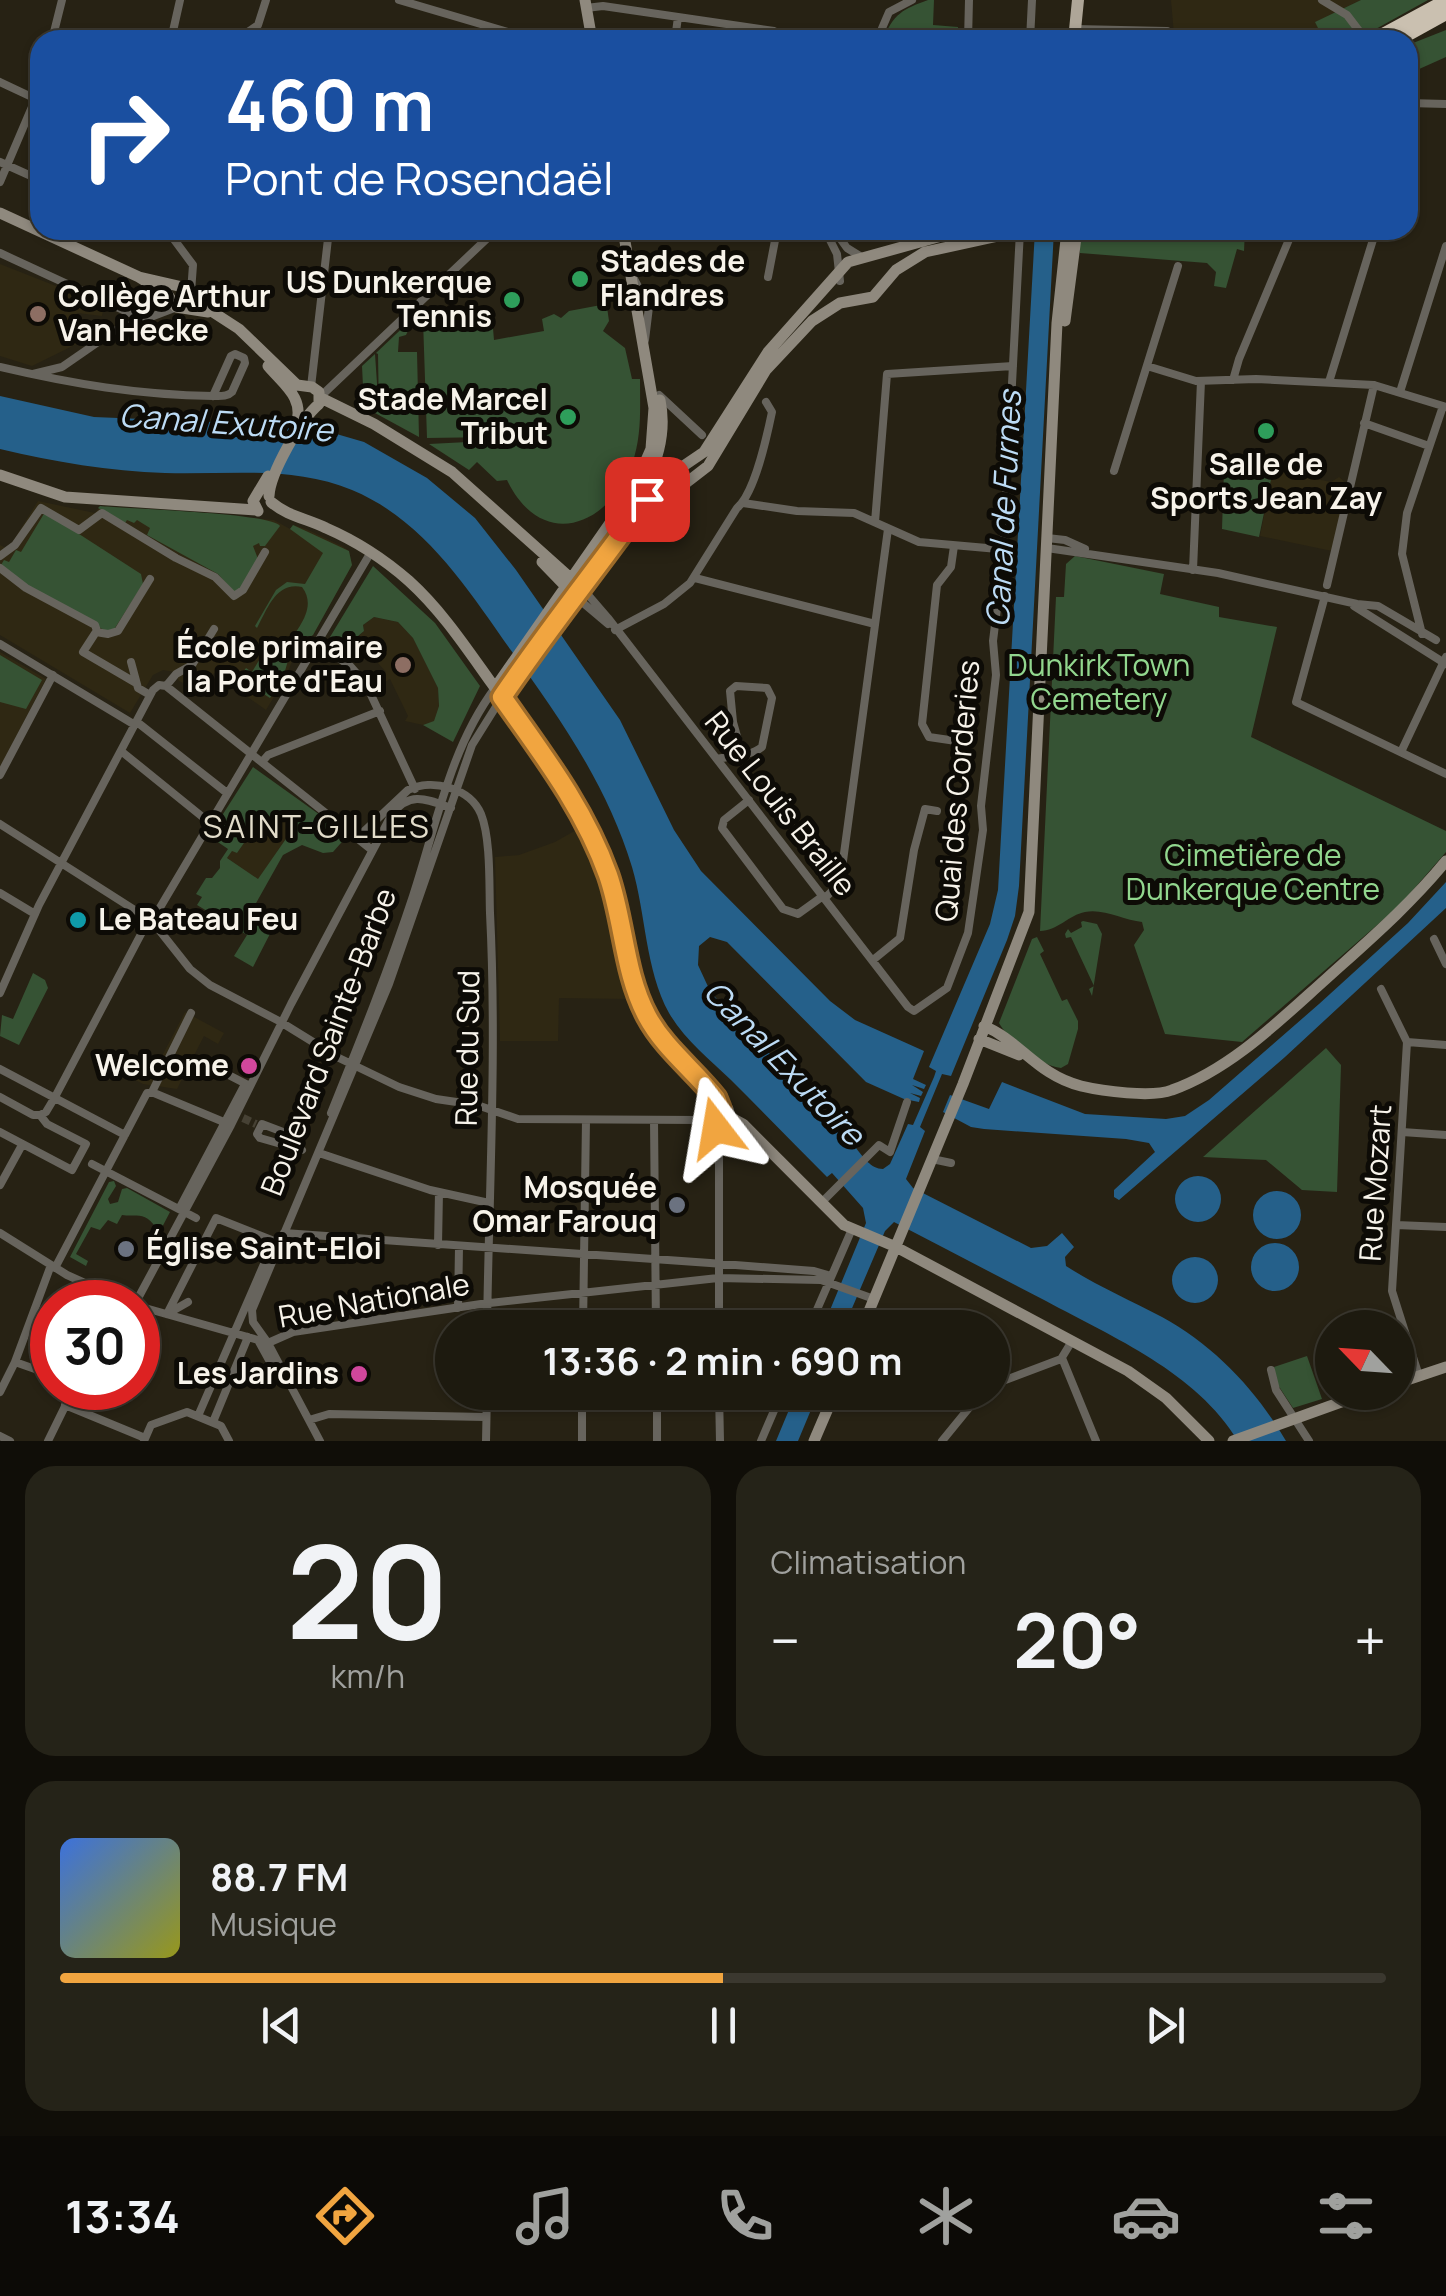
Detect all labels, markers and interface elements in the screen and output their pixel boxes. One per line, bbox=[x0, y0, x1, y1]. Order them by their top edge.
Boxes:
text: 460 m bbox=[225, 56, 434, 152]
icon: right bbox=[60, 70, 190, 200]
text: Pont de Rosendaël bbox=[225, 147, 613, 209]
place label: Stades de Flandres bbox=[600, 240, 745, 315]
place label: US Dunkerque Tennis bbox=[286, 261, 492, 336]
marker: Stades de Flandres bbox=[569, 268, 591, 290]
place label: Collège Arthur Van Hecke bbox=[58, 275, 271, 350]
marker: US Dunkerque Tennis bbox=[501, 289, 523, 311]
marker: Collège Arthur Van Hecke bbox=[27, 303, 49, 325]
place label: Stade Marcel Tribut bbox=[358, 378, 548, 453]
water label: Canal de Furnes bbox=[975, 388, 1031, 628]
water label: Canal Exutoire bbox=[118, 393, 337, 452]
marker: Stade Marcel Tribut bbox=[557, 406, 579, 428]
marker: Salle de Sports Jean Zay bbox=[1255, 420, 1277, 442]
place label: Salle de Sports Jean Zay bbox=[1150, 443, 1382, 518]
pin bbox=[605, 457, 690, 542]
icon: arrive bbox=[620, 472, 675, 527]
place label: École primaire la Porte d'Eau bbox=[176, 626, 383, 701]
park label: Dunkirk Town Cemetery bbox=[1008, 644, 1190, 719]
marker: École primaire la Porte d'Eau bbox=[392, 654, 414, 676]
street label: Quai des Corderies bbox=[925, 658, 988, 923]
street label: Rue Louis Braille bbox=[696, 702, 866, 904]
district label: SAINT-GILLES bbox=[203, 804, 431, 848]
park label: Cimetière de Dunkerque Centre bbox=[1126, 834, 1380, 909]
street label: Boulevard Sainte-Barbe bbox=[250, 882, 405, 1201]
place label: Le Bateau Feu bbox=[98, 898, 298, 939]
marker: Le Bateau Feu bbox=[67, 909, 89, 931]
street label: Rue du Sud bbox=[445, 970, 488, 1126]
water label: Canal Exutoire bbox=[695, 970, 876, 1156]
place label: Welcome bbox=[95, 1044, 229, 1085]
marker: Welcome bbox=[238, 1055, 260, 1077]
position arrow bbox=[664, 1076, 768, 1180]
street label: Rue Mozart bbox=[1349, 1103, 1400, 1263]
place label: Mosquée Omar Farouq bbox=[472, 1166, 657, 1241]
marker: Mosquée Omar Farouq bbox=[666, 1194, 688, 1216]
place label: Église Saint-Eloi bbox=[146, 1227, 382, 1268]
marker: Église Saint-Eloi bbox=[115, 1238, 137, 1260]
street label: Rue Nationale bbox=[275, 1263, 472, 1336]
speed limit sign: 30 bbox=[30, 1280, 160, 1410]
north arrow bbox=[1315, 1310, 1415, 1410]
map controls bbox=[1315, 1310, 1415, 1410]
text: 13:36 · 2 min · 690 m bbox=[543, 1334, 903, 1386]
place label: Les Jardins bbox=[177, 1352, 339, 1393]
marker: Les Jardins bbox=[348, 1363, 370, 1385]
text: 20 bbox=[286, 1500, 449, 1678]
text: Climatisation bbox=[771, 1540, 966, 1584]
text: 20° bbox=[1013, 1588, 1141, 1691]
text: − bbox=[771, 1602, 800, 1678]
text: + bbox=[1354, 1602, 1386, 1678]
text: km/h bbox=[331, 1654, 405, 1698]
text: 88.7 FM bbox=[210, 1850, 348, 1902]
text: Musique bbox=[210, 1902, 337, 1946]
icon: previous bbox=[254, 1998, 309, 2053]
icon: pause bbox=[696, 1998, 751, 2053]
icon: next bbox=[1138, 1998, 1193, 2053]
icon: directions bbox=[310, 2181, 380, 2251]
icon: music bbox=[510, 2181, 580, 2251]
icon: phone bbox=[710, 2181, 780, 2251]
icon: climate bbox=[911, 2181, 981, 2251]
icon: car bbox=[1111, 2181, 1181, 2251]
icon: filters bbox=[1311, 2181, 1381, 2251]
text: 13:34 bbox=[65, 2185, 180, 2247]

